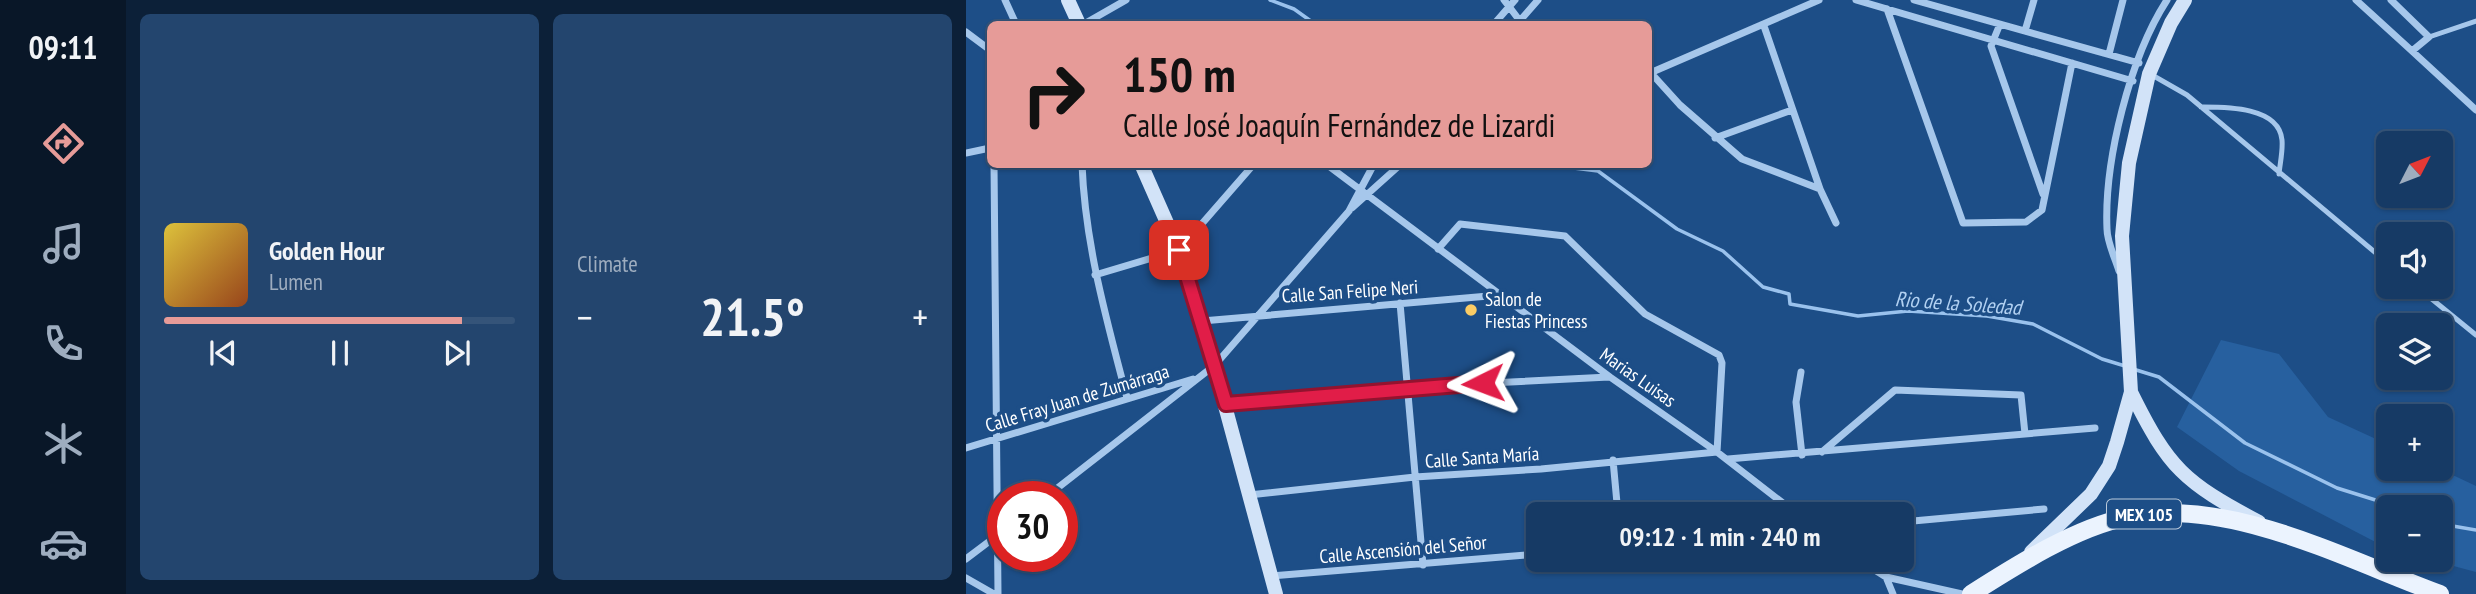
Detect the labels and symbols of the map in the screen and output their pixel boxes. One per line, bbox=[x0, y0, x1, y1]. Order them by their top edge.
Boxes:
north arrow bbox=[2376, 131, 2454, 208]
pin bbox=[1149, 220, 1209, 280]
street label: Calle San Felipe Neri bbox=[1281, 274, 1419, 308]
water label: Rio de la Soledad bbox=[1894, 285, 2025, 321]
place label: Salon de Fiestas Princess bbox=[1485, 287, 1587, 333]
marker: Salon de Fiestas Princess bbox=[1463, 302, 1479, 318]
street label: Marias Luisas bbox=[1595, 342, 1681, 412]
position arrow bbox=[1446, 346, 1520, 420]
street label: Calle Fray Juan de Zumárraga bbox=[982, 359, 1172, 437]
street label: Calle Santa María bbox=[1424, 441, 1540, 473]
speed limit sign: 30 bbox=[987, 481, 1078, 572]
road number: MEX 105 bbox=[2107, 500, 2181, 528]
street label: Calle Ascensión del Señor bbox=[1318, 530, 1488, 568]

